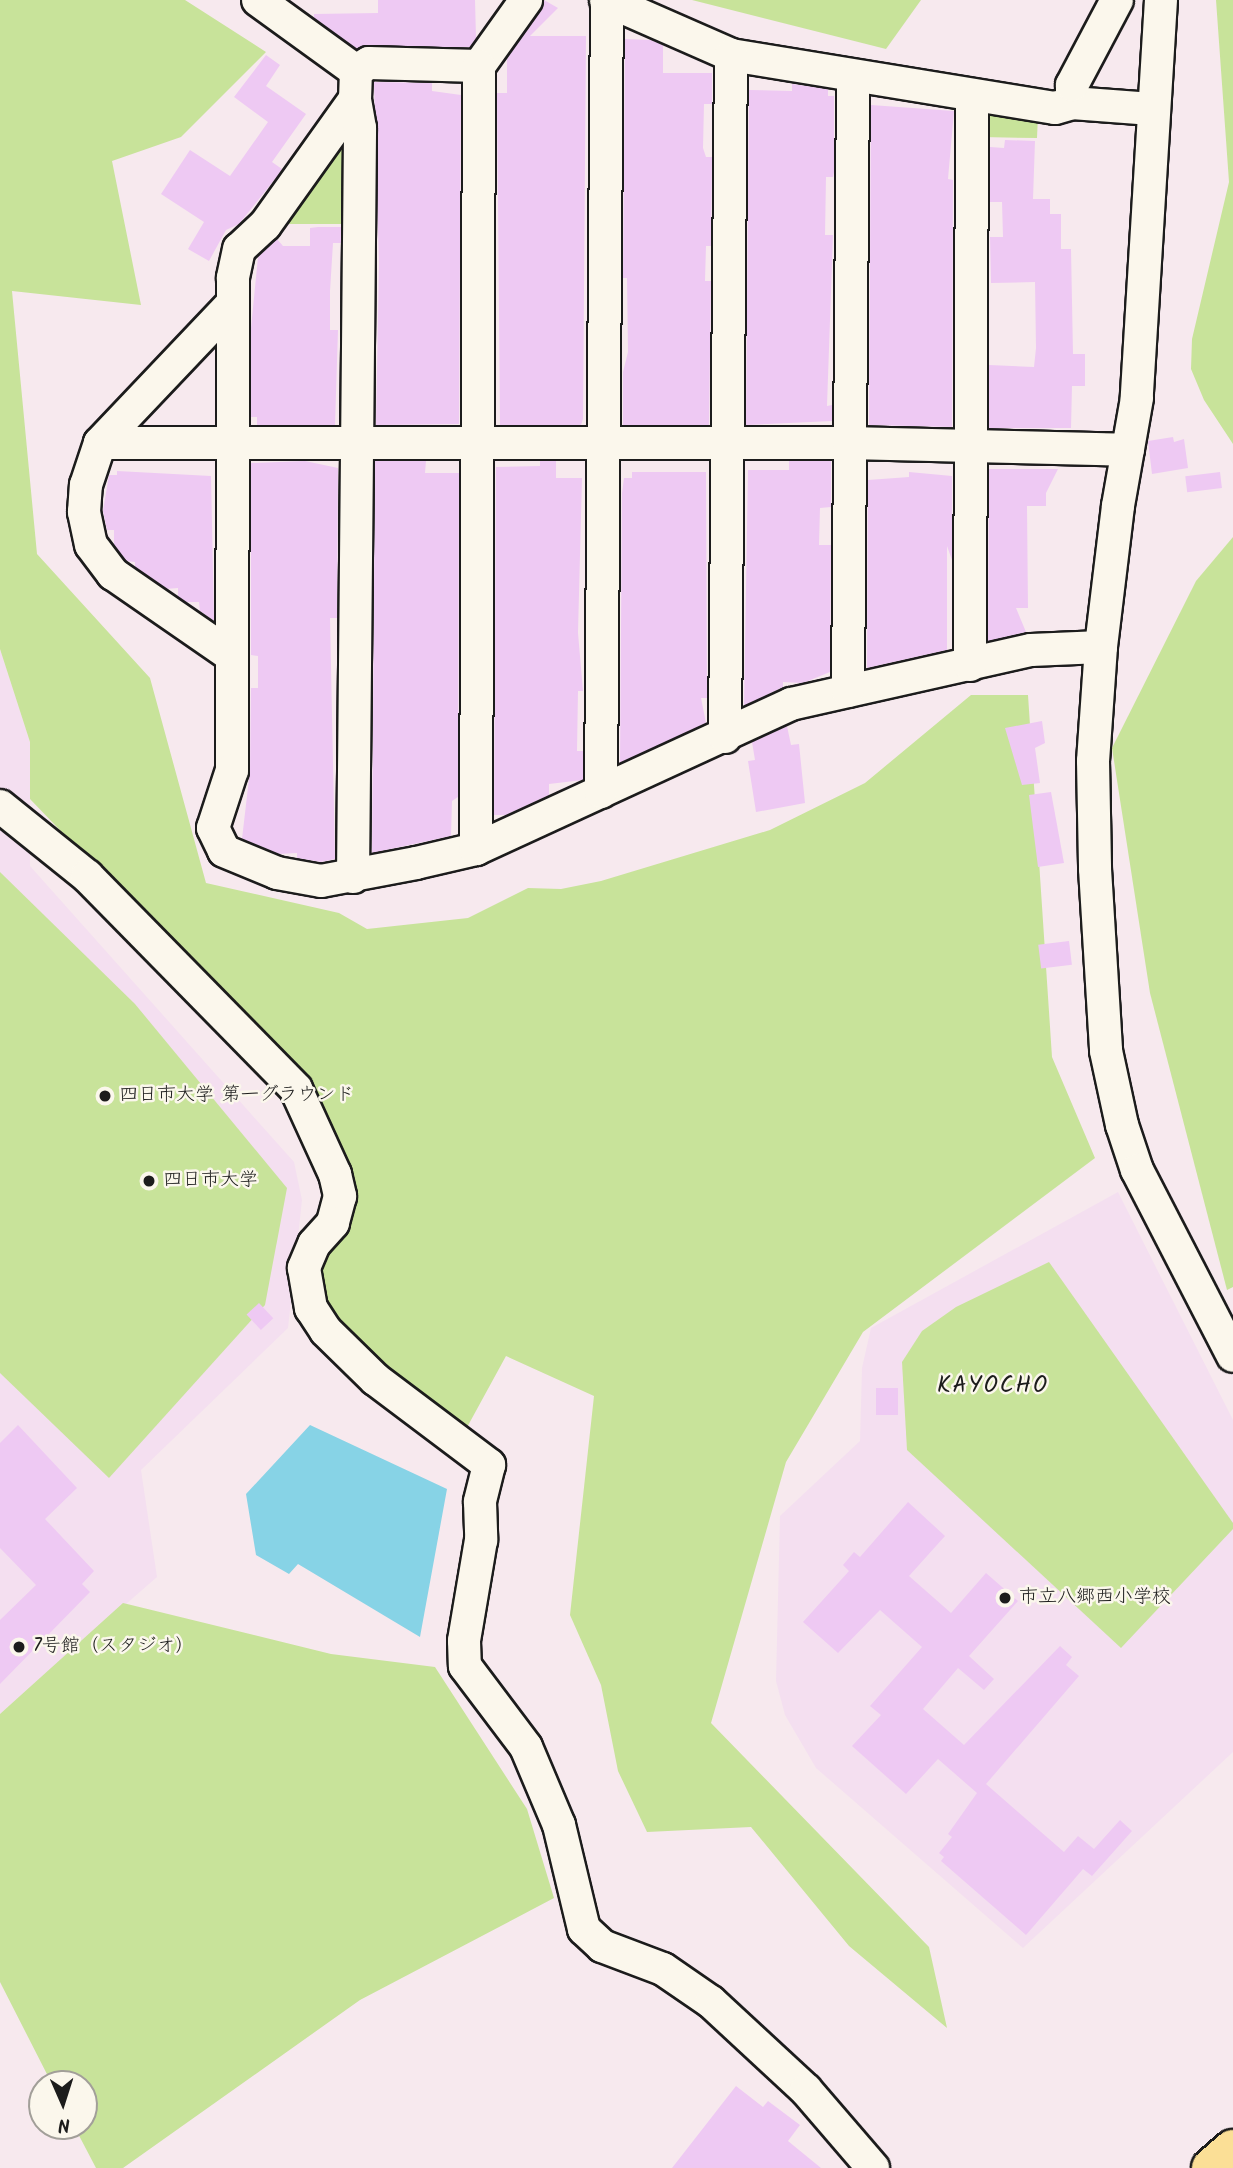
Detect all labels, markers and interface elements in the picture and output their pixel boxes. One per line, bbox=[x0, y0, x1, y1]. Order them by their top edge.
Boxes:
place label: 四日市大学 第一グラウンド bbox=[119, 1085, 355, 1107]
marker: 四日市大学 第一グラウンド bbox=[97, 1088, 113, 1104]
place label: 四日市大学 bbox=[163, 1170, 258, 1192]
marker: 四日市大学 bbox=[141, 1173, 157, 1189]
district label: KAYOCHO bbox=[938, 1372, 1048, 1400]
place label: 市立八郷西小学校 bbox=[1019, 1587, 1171, 1609]
marker: 市立八郷西小学校 bbox=[997, 1590, 1013, 1606]
place label: 7号館（スタジオ） bbox=[33, 1636, 194, 1658]
marker: 7号館（スタジオ） bbox=[11, 1639, 27, 1655]
north arrow bbox=[28, 2070, 98, 2140]
text: N bbox=[57, 2109, 71, 2139]

